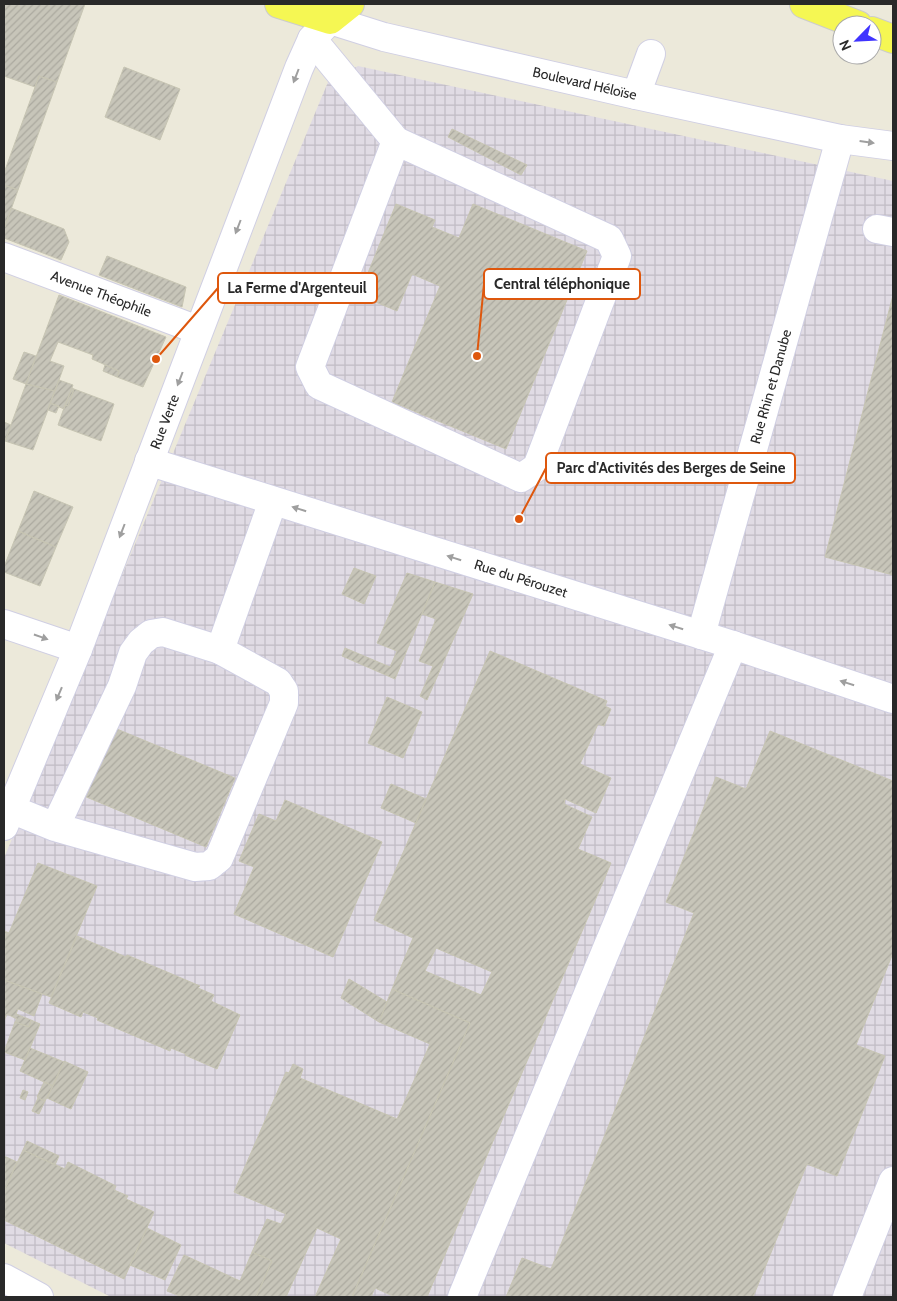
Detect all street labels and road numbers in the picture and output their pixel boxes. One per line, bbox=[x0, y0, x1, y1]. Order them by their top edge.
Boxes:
street label: Boulevard Héloïse bbox=[531, 63, 639, 104]
street label: Avenue Théophile bbox=[48, 266, 154, 321]
street label: Rue Rhin et Danube bbox=[746, 327, 795, 446]
street label: Rue Verte bbox=[146, 392, 183, 452]
street label: Rue du Pérouzet bbox=[472, 555, 570, 602]

